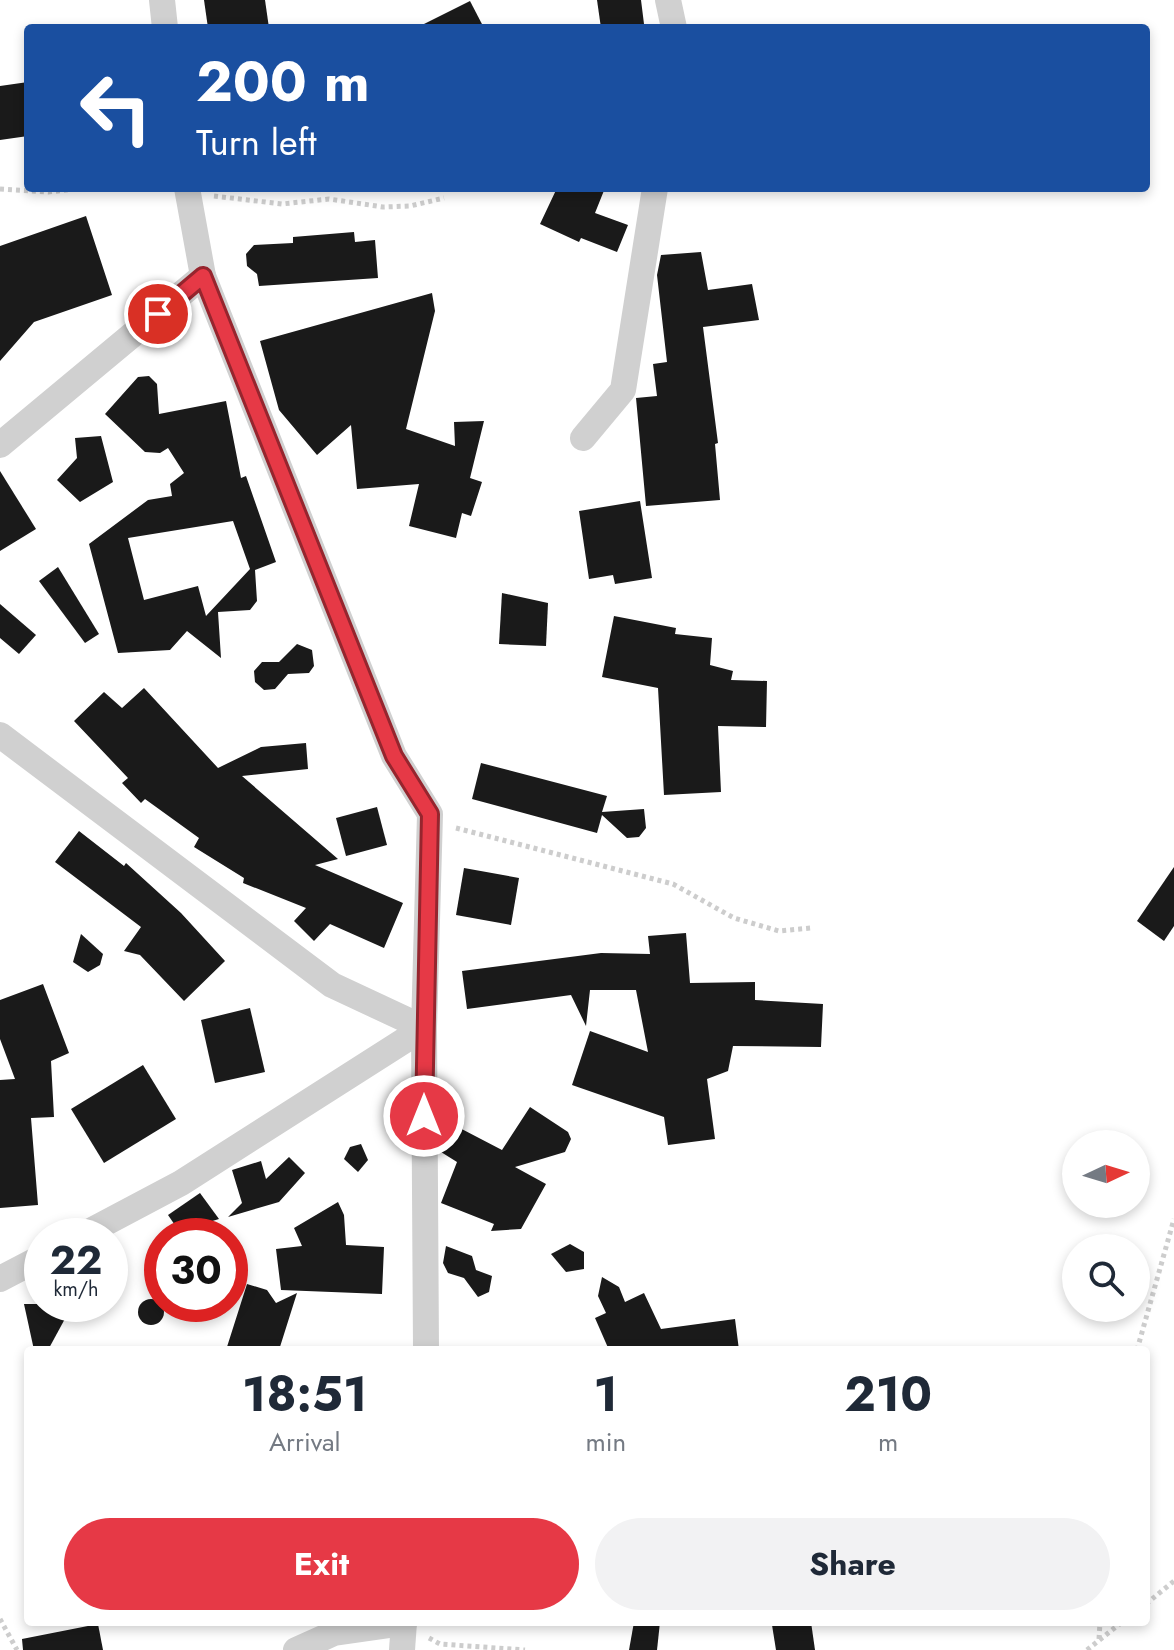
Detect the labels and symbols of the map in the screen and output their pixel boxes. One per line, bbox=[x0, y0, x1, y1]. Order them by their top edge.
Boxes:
pin bbox=[124, 280, 192, 348]
position arrow bbox=[382, 1074, 466, 1158]
north arrow bbox=[1062, 1130, 1150, 1218]
speed limit sign: 30 bbox=[144, 1218, 248, 1322]

